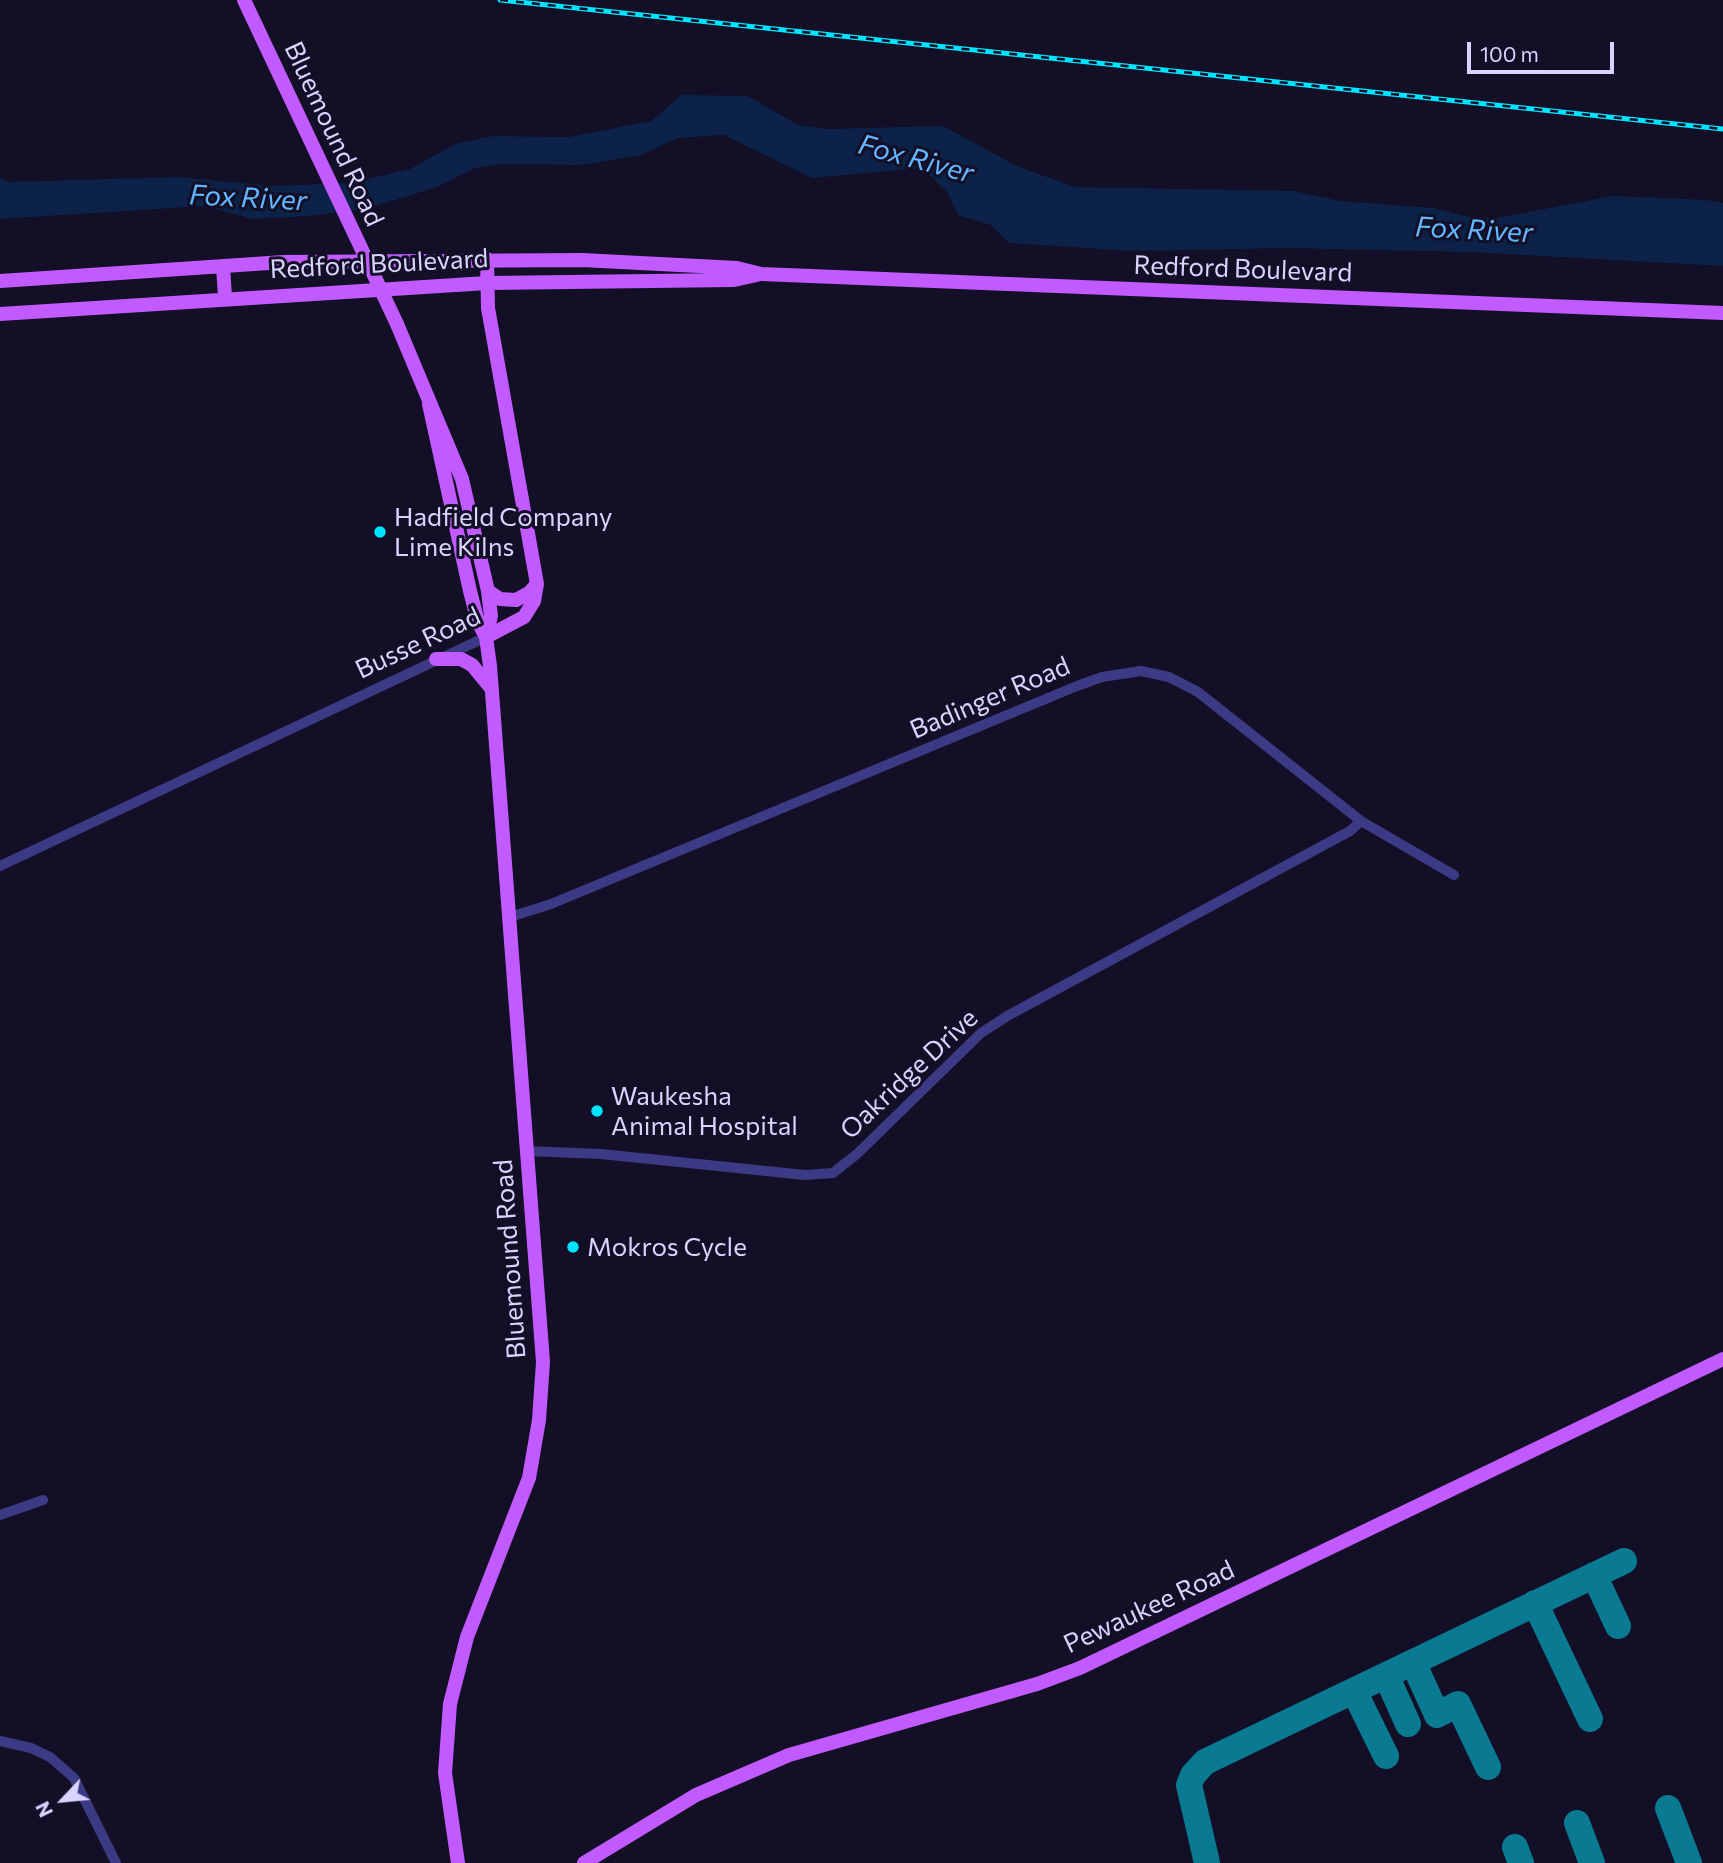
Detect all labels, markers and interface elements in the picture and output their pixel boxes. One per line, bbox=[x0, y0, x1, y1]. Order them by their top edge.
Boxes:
scale bar bbox=[1471, 28, 1618, 72]
street label: Bluemound Road bbox=[278, 37, 390, 231]
text: 100 m bbox=[1480, 41, 1539, 66]
water label: Fox River bbox=[855, 128, 977, 190]
water label: Fox River bbox=[188, 178, 308, 218]
water label: Fox River bbox=[1414, 210, 1534, 250]
street label: Redford Boulevard bbox=[269, 243, 489, 285]
street label: Redford Boulevard bbox=[1133, 250, 1353, 288]
place label: Hadfield Company Lime Kilns bbox=[394, 501, 612, 562]
marker: Hadfield Company Lime Kilns bbox=[372, 524, 388, 540]
street label: Busse Road bbox=[351, 600, 485, 686]
street label: Badinger Road bbox=[905, 650, 1075, 746]
street label: Oakridge Drive bbox=[834, 1002, 984, 1146]
place label: Waukesha Animal Hospital bbox=[611, 1080, 798, 1142]
marker: Waukesha Animal Hospital bbox=[589, 1103, 605, 1119]
street label: Bluemound Road bbox=[487, 1158, 533, 1360]
place label: Mokros Cycle bbox=[587, 1231, 747, 1263]
marker: Mokros Cycle bbox=[565, 1239, 581, 1255]
street label: Pewaukee Road bbox=[1059, 1554, 1239, 1660]
north arrow bbox=[28, 1765, 98, 1835]
text: N bbox=[30, 1798, 57, 1821]

